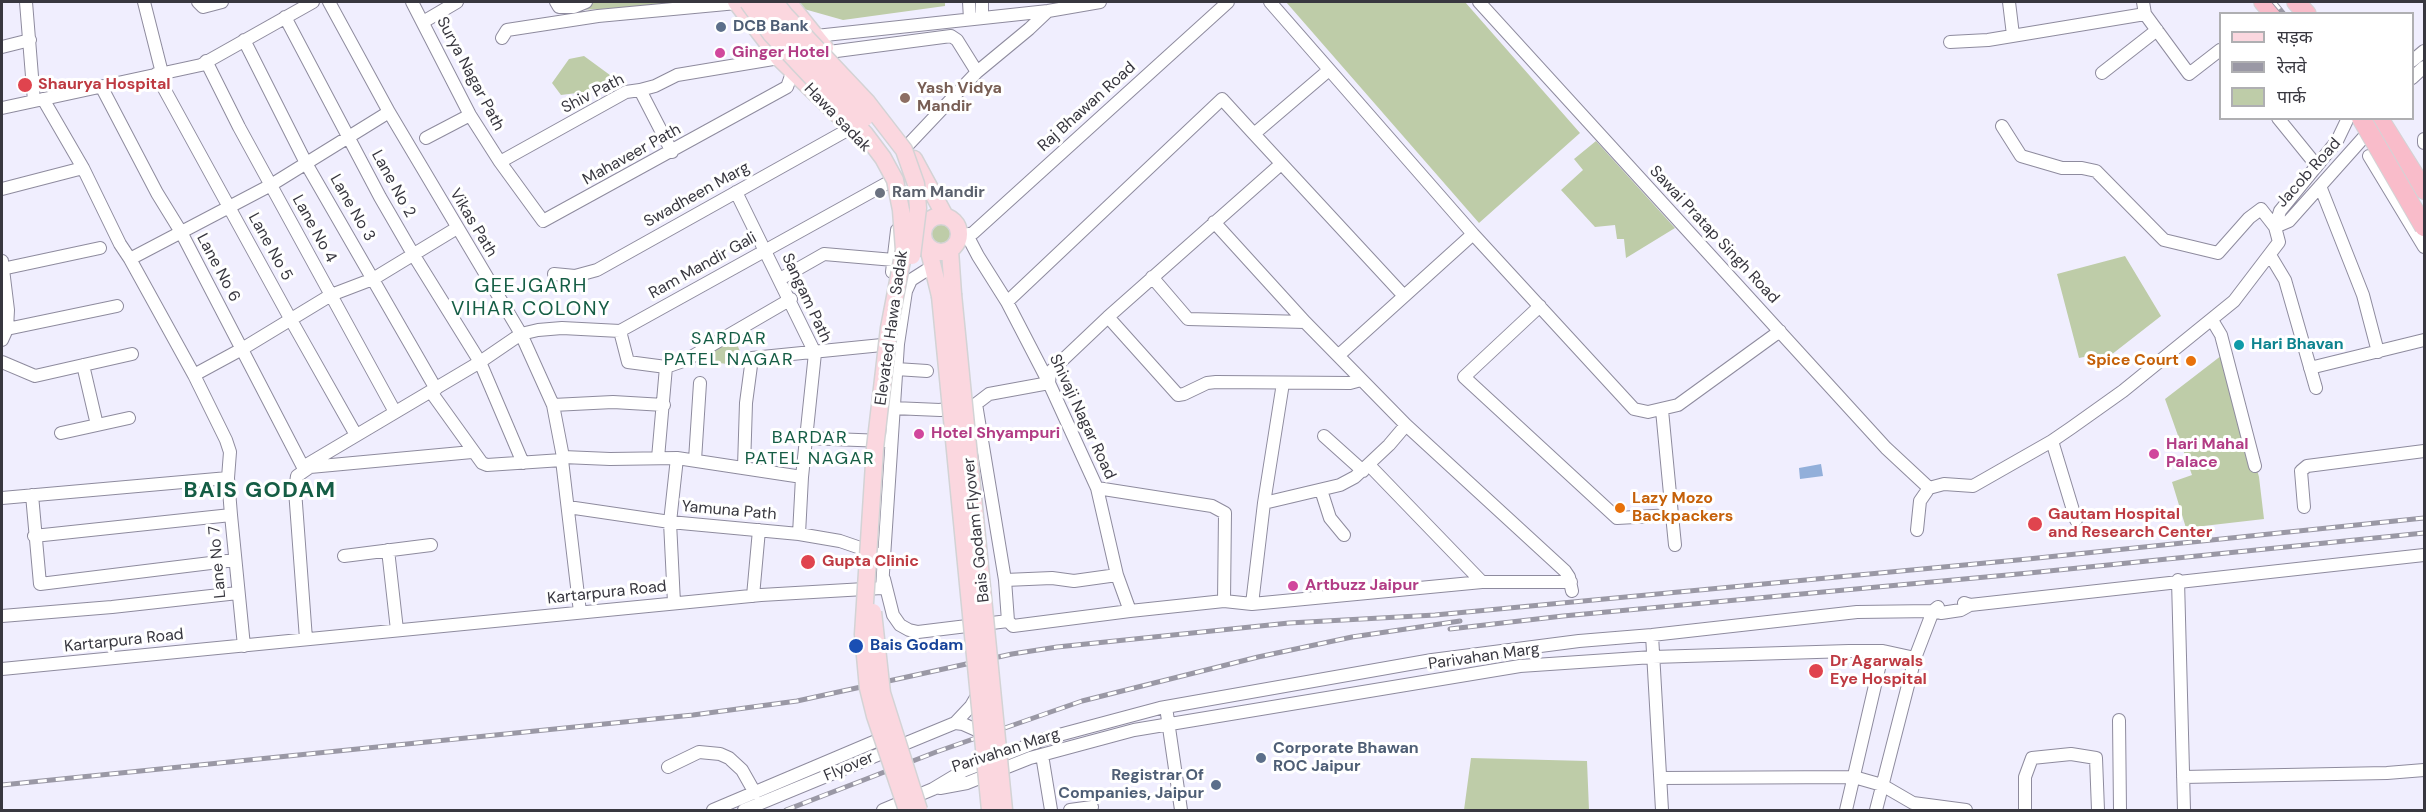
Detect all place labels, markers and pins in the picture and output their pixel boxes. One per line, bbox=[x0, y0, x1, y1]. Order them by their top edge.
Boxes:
place label: DCB Bank bbox=[733, 17, 809, 37]
marker: DCB Bank bbox=[714, 20, 728, 34]
place label: Ginger Hotel bbox=[732, 43, 829, 63]
marker: Ginger Hotel bbox=[713, 46, 727, 60]
place label: Shaurya Hospital bbox=[38, 75, 171, 95]
marker: Shaurya Hospital bbox=[16, 76, 34, 94]
place label: Yash Vidya Mandir bbox=[917, 79, 1002, 117]
marker: Yash Vidya Mandir bbox=[898, 91, 912, 105]
place label: Ram Mandir bbox=[892, 183, 985, 203]
marker: Ram Mandir bbox=[873, 186, 887, 200]
place label: Hari Bhavan bbox=[2251, 335, 2344, 355]
marker: Hari Bhavan bbox=[2232, 338, 2246, 352]
place label: Spice Court bbox=[2086, 351, 2179, 371]
marker: Spice Court bbox=[2184, 354, 2198, 368]
place label: Hotel Shyampuri bbox=[931, 424, 1060, 444]
marker: Hotel Shyampuri bbox=[912, 427, 926, 441]
place label: Hari Mahal Palace bbox=[2166, 435, 2249, 473]
marker: Hari Mahal Palace bbox=[2147, 447, 2161, 461]
place label: Lazy Mozo Backpackers bbox=[1632, 489, 1733, 527]
marker: Lazy Mozo Backpackers bbox=[1613, 501, 1627, 515]
place label: Gautam Hospital and Research Center bbox=[2048, 505, 2212, 543]
marker: Gautam Hospital and Research Center bbox=[2026, 515, 2044, 533]
place label: Gupta Clinic bbox=[822, 552, 919, 572]
marker: Gupta Clinic bbox=[799, 553, 817, 571]
place label: Artbuzz Jaipur bbox=[1305, 576, 1419, 596]
marker: Artbuzz Jaipur bbox=[1286, 579, 1300, 593]
place label: Bais Godam bbox=[870, 636, 963, 656]
marker: Bais Godam bbox=[847, 637, 865, 655]
place label: Dr Agarwals Eye Hospital bbox=[1830, 652, 1927, 690]
marker: Dr Agarwals Eye Hospital bbox=[1807, 662, 1825, 680]
place label: Corporate Bhawan ROC Jaipur bbox=[1273, 739, 1419, 777]
marker: Corporate Bhawan ROC Jaipur bbox=[1254, 751, 1268, 765]
place label: Registrar Of Companies, Jaipur bbox=[1058, 766, 1204, 804]
marker: Registrar Of Companies, Jaipur bbox=[1209, 778, 1223, 792]

